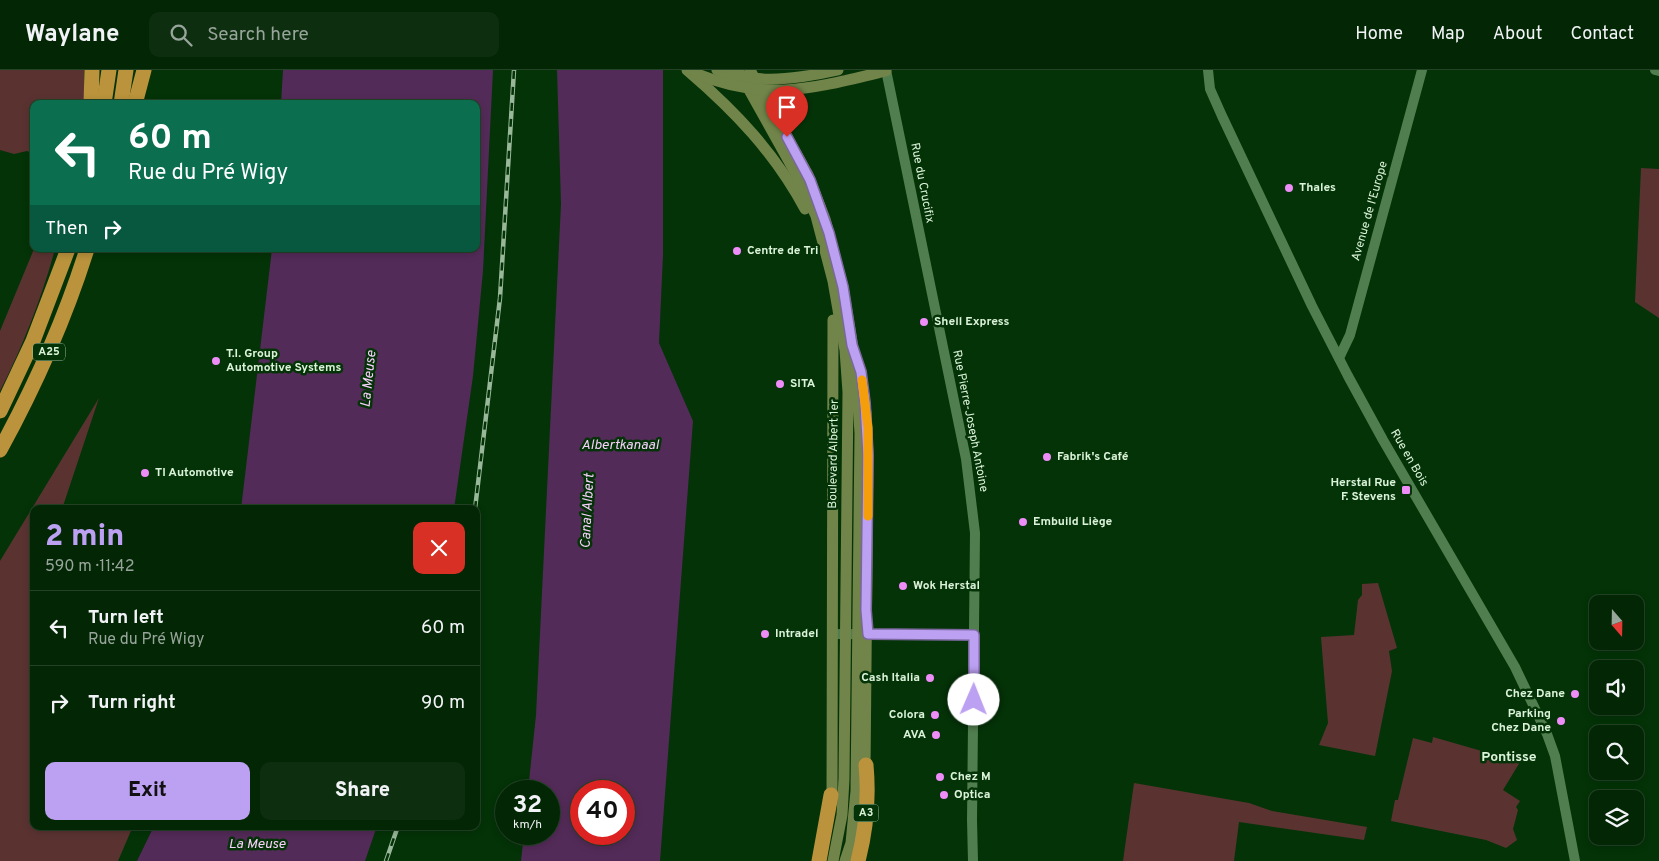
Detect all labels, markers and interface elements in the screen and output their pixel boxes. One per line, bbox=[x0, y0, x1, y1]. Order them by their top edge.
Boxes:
search box bbox=[149, 12, 499, 57]
text: Waylane bbox=[25, 20, 119, 50]
icon: search bbox=[167, 21, 195, 49]
text: Search here bbox=[207, 23, 309, 47]
text: Home bbox=[1355, 23, 1403, 46]
text: Map bbox=[1431, 23, 1465, 46]
text: About bbox=[1493, 23, 1542, 46]
text: Contact bbox=[1570, 23, 1634, 46]
pin bbox=[766, 86, 808, 137]
icon: arrive bbox=[773, 93, 801, 121]
text: 60 m bbox=[128, 117, 212, 161]
icon: left bbox=[45, 120, 110, 185]
street label: Rue du Crucifix bbox=[906, 142, 938, 224]
street label: Avenue de l'Europe bbox=[1348, 159, 1392, 263]
text: Rue du Pré Wigy bbox=[128, 160, 288, 187]
place label: Thales bbox=[1299, 180, 1336, 196]
marker: Thales bbox=[1283, 182, 1295, 194]
icon: right bbox=[98, 215, 126, 243]
text: Then bbox=[45, 217, 88, 241]
place label: Centre de Tri bbox=[747, 243, 818, 259]
marker: Centre de Tri bbox=[731, 245, 743, 257]
place label: Shell Express bbox=[934, 314, 1010, 330]
marker: Shell Express bbox=[918, 316, 930, 328]
road number: A25 bbox=[33, 344, 65, 360]
place label: T.I. Group Automotive Systems bbox=[226, 346, 342, 376]
water label: La Meuse bbox=[358, 349, 381, 408]
street label: Rue Pierre-Joseph Antoine bbox=[948, 349, 992, 493]
marker: T.I. Group Automotive Systems bbox=[210, 355, 222, 367]
place label: SITA bbox=[790, 376, 816, 392]
marker: SITA bbox=[774, 378, 786, 390]
street label: Boulevard Albert 1er bbox=[825, 399, 843, 509]
street label: Rue en Bois bbox=[1386, 427, 1432, 489]
water label: Albertkanaal bbox=[581, 437, 660, 454]
place label: Fabrik's Café bbox=[1057, 449, 1129, 465]
marker: Fabrik's Café bbox=[1041, 451, 1053, 463]
place label: TI Automotive bbox=[155, 465, 234, 481]
marker: TI Automotive bbox=[139, 467, 151, 479]
water label: Canal Albert bbox=[578, 472, 599, 549]
place label: Herstal Rue F. Stevens bbox=[1330, 475, 1396, 505]
marker: Herstal Rue F. Stevens bbox=[1400, 484, 1412, 496]
place label: Embuild Liège bbox=[1033, 514, 1112, 530]
marker: Embuild Liège bbox=[1017, 516, 1029, 528]
text: 2 min bbox=[45, 519, 124, 556]
button: close bbox=[413, 522, 465, 574]
text: 590 m · 11:42 bbox=[45, 557, 135, 577]
place label: Wok Herstal bbox=[913, 578, 980, 594]
marker: Wok Herstal bbox=[897, 580, 909, 592]
north arrow bbox=[1589, 595, 1644, 650]
map controls bbox=[1589, 595, 1644, 845]
text: Turn left bbox=[88, 606, 164, 630]
icon: left bbox=[45, 614, 73, 642]
text: 60 m bbox=[421, 616, 465, 640]
place label: Intradel bbox=[775, 626, 818, 642]
marker: Intradel bbox=[759, 628, 771, 640]
text: Rue du Pré Wigy bbox=[88, 630, 205, 650]
button: sound bbox=[1589, 660, 1644, 715]
place label: Cash Italia bbox=[861, 670, 920, 686]
marker: Cash Italia bbox=[924, 672, 936, 684]
position arrow bbox=[947, 673, 999, 725]
place label: Chez Dane bbox=[1505, 686, 1565, 702]
marker: Chez Dane bbox=[1569, 688, 1581, 700]
icon: right bbox=[45, 689, 73, 717]
text: Turn right bbox=[88, 691, 176, 715]
text: 90 m bbox=[421, 691, 465, 715]
place label: Parking Chez Dane bbox=[1491, 706, 1551, 736]
place label: Colora bbox=[889, 707, 925, 723]
marker: Colora bbox=[929, 709, 941, 721]
marker: Parking Chez Dane bbox=[1555, 715, 1567, 727]
button: search bbox=[1589, 725, 1644, 780]
place label: AVA bbox=[903, 727, 926, 743]
marker: AVA bbox=[930, 729, 942, 741]
district label: Pontisse bbox=[1481, 749, 1537, 766]
button: Exit bbox=[45, 762, 250, 820]
button: Share bbox=[260, 762, 465, 820]
place label: Chez M bbox=[950, 769, 991, 785]
marker: Chez M bbox=[934, 771, 946, 783]
speed limit sign: 40 bbox=[570, 780, 635, 845]
place label: Optica bbox=[954, 787, 991, 803]
marker: Optica bbox=[938, 789, 950, 801]
text: 32 bbox=[513, 790, 542, 822]
button: layers bbox=[1589, 790, 1644, 845]
road number: A3 bbox=[854, 804, 878, 821]
text: km/h bbox=[513, 817, 542, 833]
water label: La Meuse bbox=[229, 836, 286, 853]

